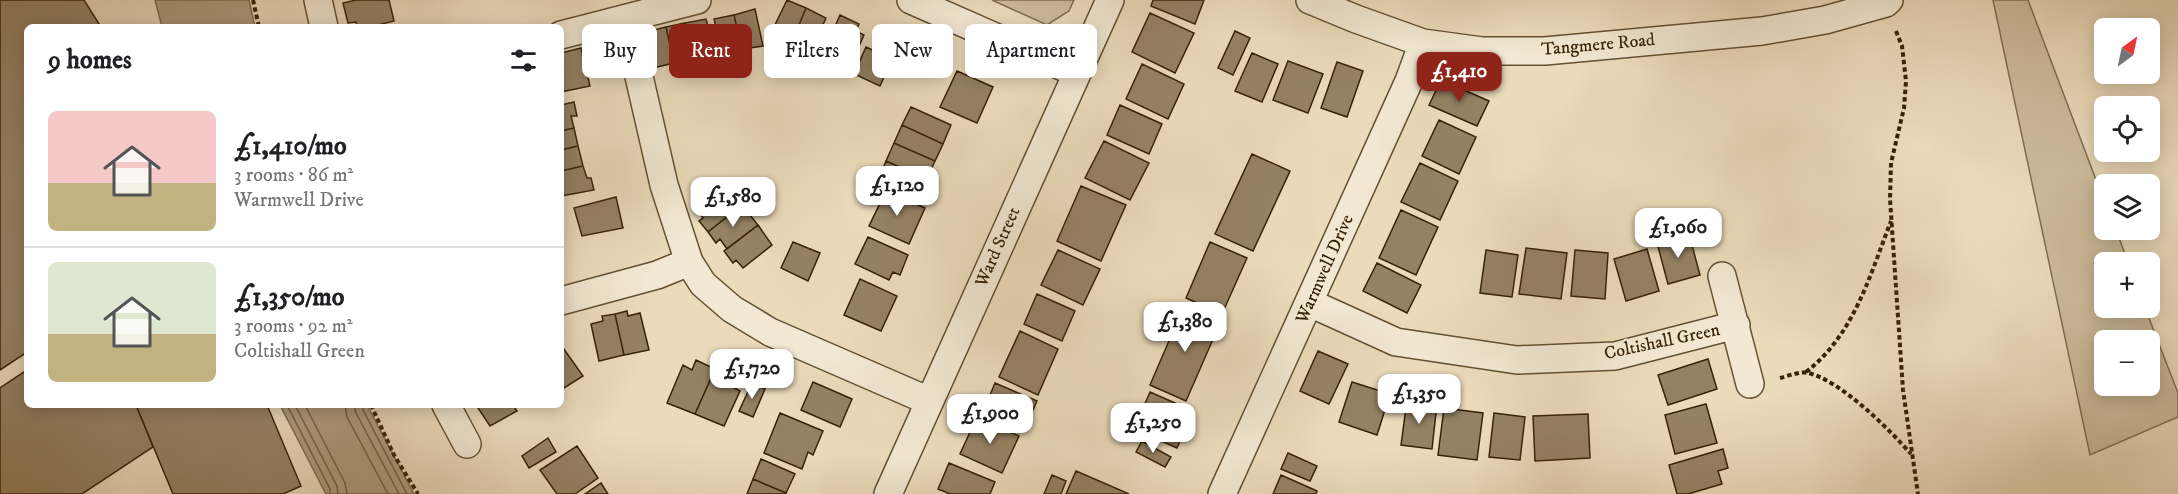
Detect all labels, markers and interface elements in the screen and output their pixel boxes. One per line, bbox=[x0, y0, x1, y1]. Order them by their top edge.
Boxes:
north arrow bbox=[2094, 18, 2160, 84]
map controls bbox=[2094, 18, 2160, 396]
chip: Buy bbox=[582, 24, 657, 78]
chip: Rent bbox=[669, 24, 752, 78]
chip: Filters bbox=[764, 24, 860, 78]
chip: New bbox=[872, 24, 953, 78]
chip: Apartment bbox=[965, 24, 1097, 78]
street label: Tangmere Road bbox=[1540, 29, 1656, 61]
text: 9 homes bbox=[48, 44, 132, 77]
icon: filters bbox=[507, 44, 540, 77]
pin: £1,410 bbox=[1410, 52, 1508, 103]
text: £1,410 bbox=[1431, 59, 1487, 84]
button: locate bbox=[2094, 96, 2160, 162]
text: £1,410/mo bbox=[234, 130, 347, 163]
icon: home bbox=[96, 135, 168, 207]
text: 3 rooms · 86 m² bbox=[234, 163, 353, 188]
pin: £1,120 bbox=[848, 166, 946, 217]
text: £1,120 bbox=[870, 173, 924, 198]
button: layers bbox=[2094, 174, 2160, 240]
pin: £1,580 bbox=[684, 177, 782, 228]
text: £1,580 bbox=[705, 184, 761, 209]
text: Warmwell Drive bbox=[234, 188, 364, 213]
street label: Ward Street bbox=[970, 203, 1025, 291]
pin: £1,060 bbox=[1629, 208, 1727, 259]
street label: Warmwell Drive bbox=[1291, 211, 1359, 328]
text: £1,060 bbox=[1649, 215, 1707, 240]
button: + bbox=[2094, 252, 2160, 318]
text: £1,350/mo bbox=[234, 281, 344, 314]
icon: home bbox=[96, 286, 168, 358]
pin: £1,380 bbox=[1136, 302, 1234, 353]
text: £1,380 bbox=[1158, 309, 1212, 334]
text: 3 rooms · 92 m² bbox=[234, 314, 353, 339]
street label: Coltishall Green bbox=[1602, 319, 1722, 365]
button: − bbox=[2094, 330, 2160, 396]
text: Coltishall Green bbox=[234, 339, 365, 364]
pin: £1,720 bbox=[703, 349, 801, 400]
text: £1,720 bbox=[724, 356, 780, 381]
pin: £1,350 bbox=[1370, 374, 1468, 425]
text: £1,350 bbox=[1392, 381, 1446, 406]
pin: £1,900 bbox=[941, 394, 1039, 445]
text: £1,900 bbox=[961, 401, 1019, 426]
pin: £1,250 bbox=[1104, 403, 1202, 454]
text: £1,250 bbox=[1125, 410, 1182, 435]

